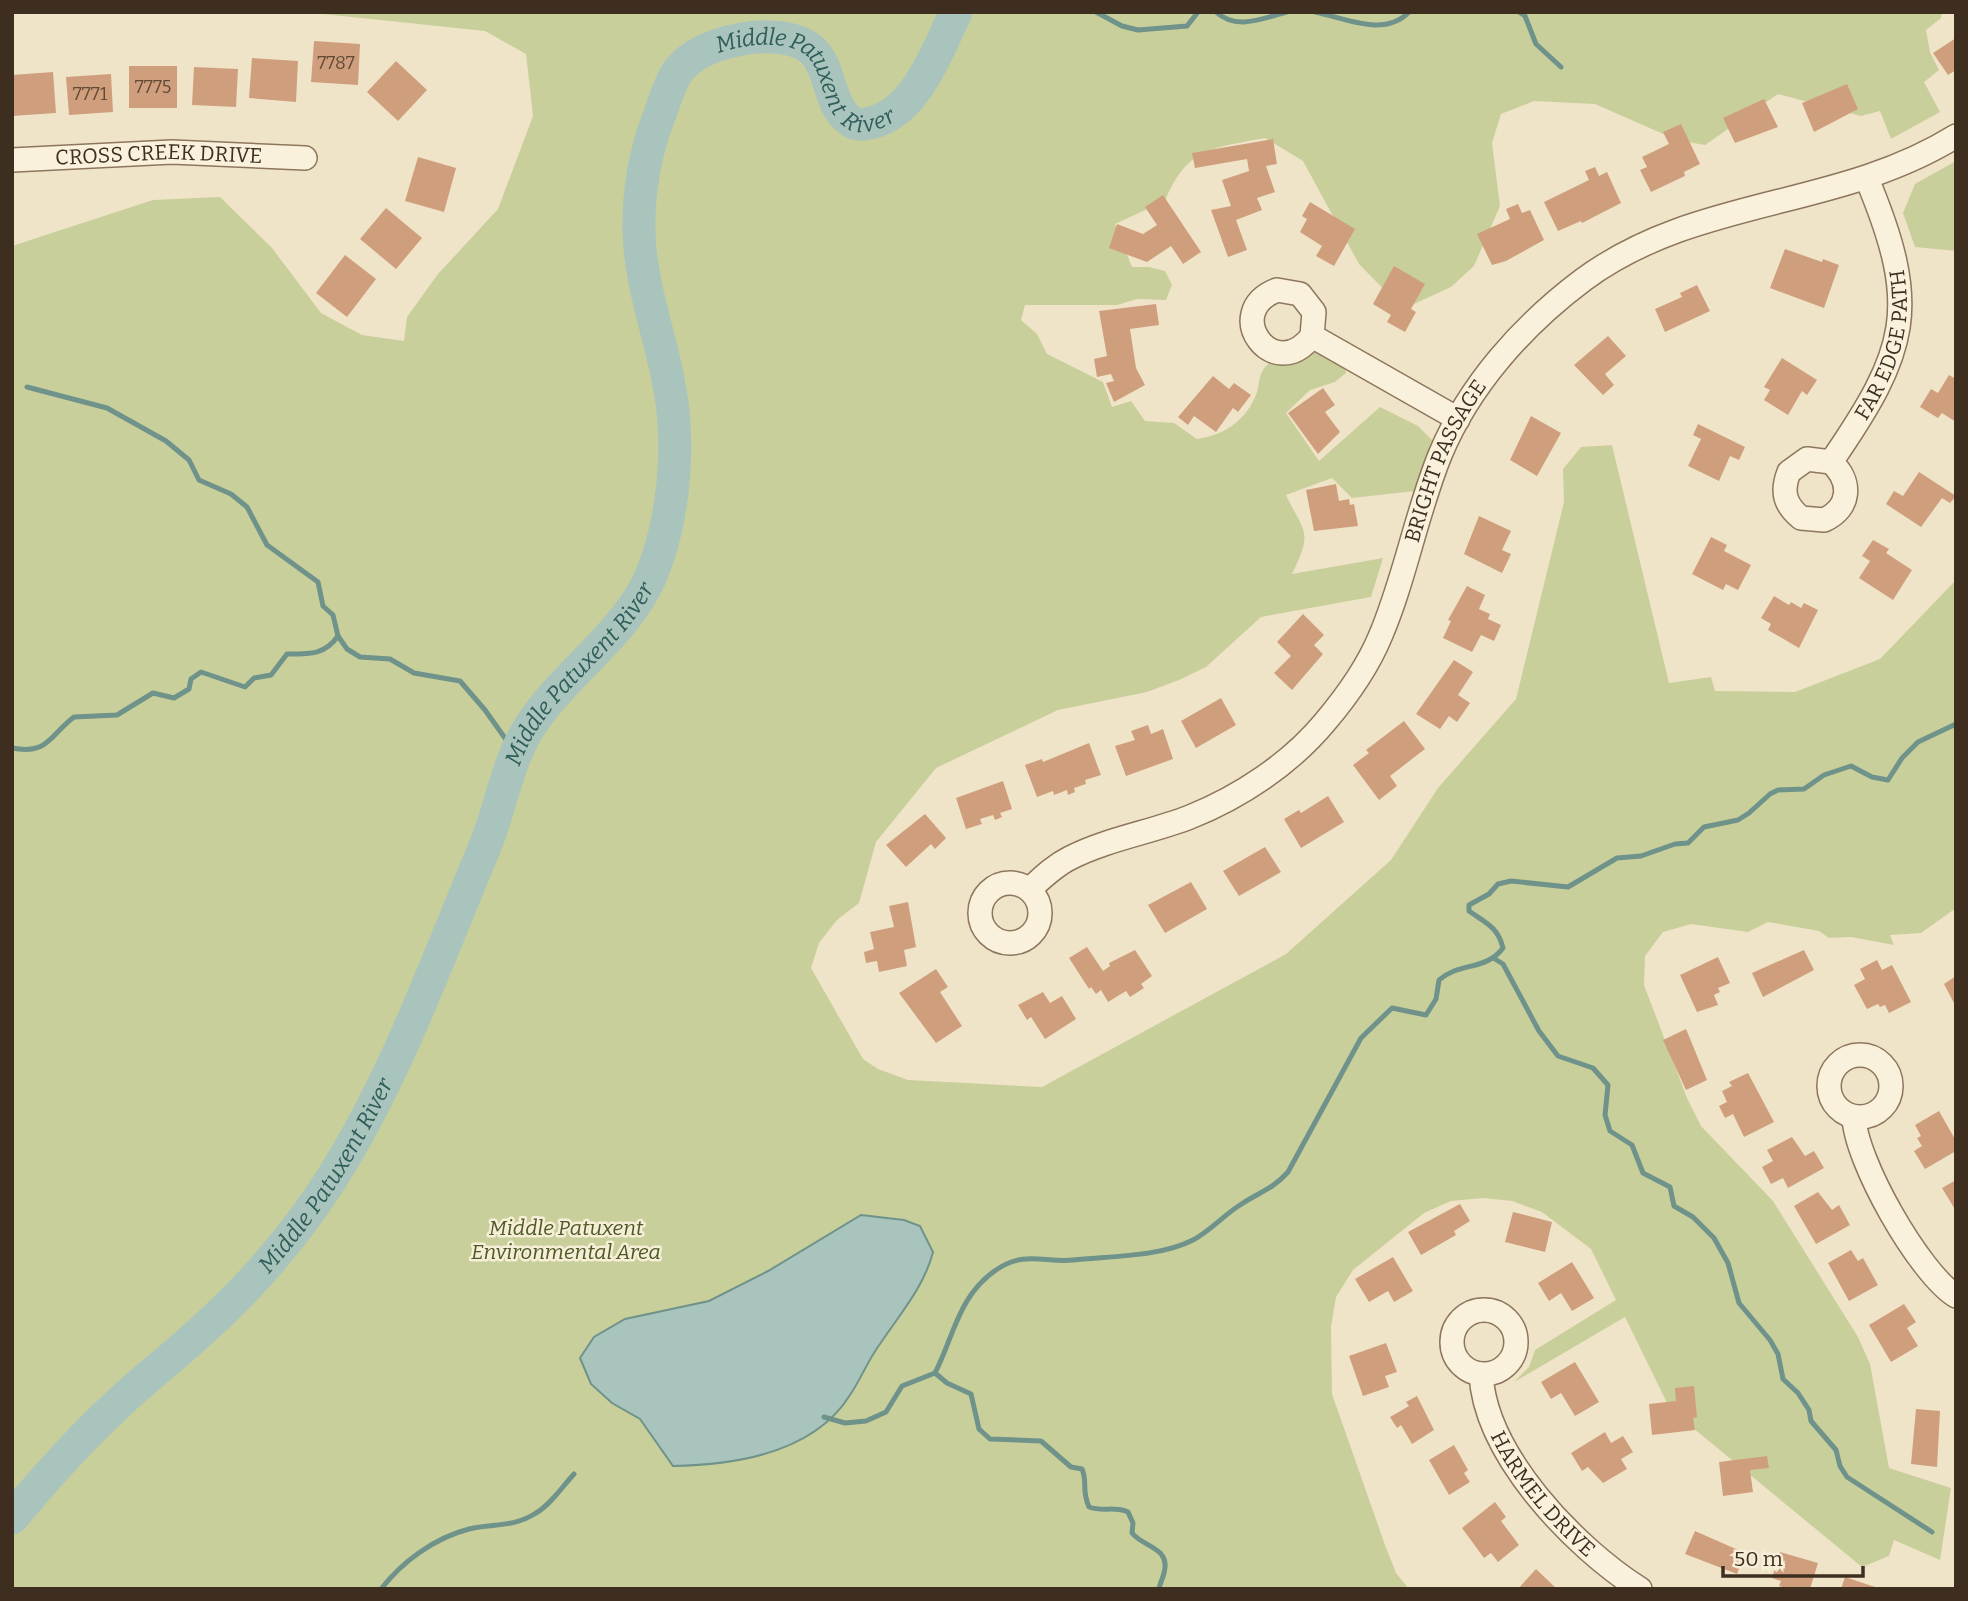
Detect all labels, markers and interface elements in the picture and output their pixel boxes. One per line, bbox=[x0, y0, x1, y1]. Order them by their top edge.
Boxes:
water label: Middle Patuxent River bbox=[712, 23, 901, 138]
house number: 7787 bbox=[317, 52, 355, 74]
house number: 7775 bbox=[135, 76, 171, 98]
house number: 7771 bbox=[73, 83, 108, 105]
street label: CROSS CREEK DRIVE bbox=[55, 139, 263, 171]
street label: FAR EDGE PATH bbox=[1849, 268, 1913, 425]
street label: BRIGHT PASSAGE bbox=[1399, 375, 1492, 546]
water label: Middle Patuxent River bbox=[499, 576, 660, 769]
water label: Middle Patuxent River bbox=[252, 1072, 399, 1279]
park label: Middle Patuxent Environmental Area bbox=[471, 1215, 661, 1265]
street label: HARMEL DRIVE bbox=[1485, 1426, 1601, 1562]
scale bar bbox=[1723, 1534, 1863, 1578]
text: 50 m bbox=[1734, 1546, 1783, 1572]

